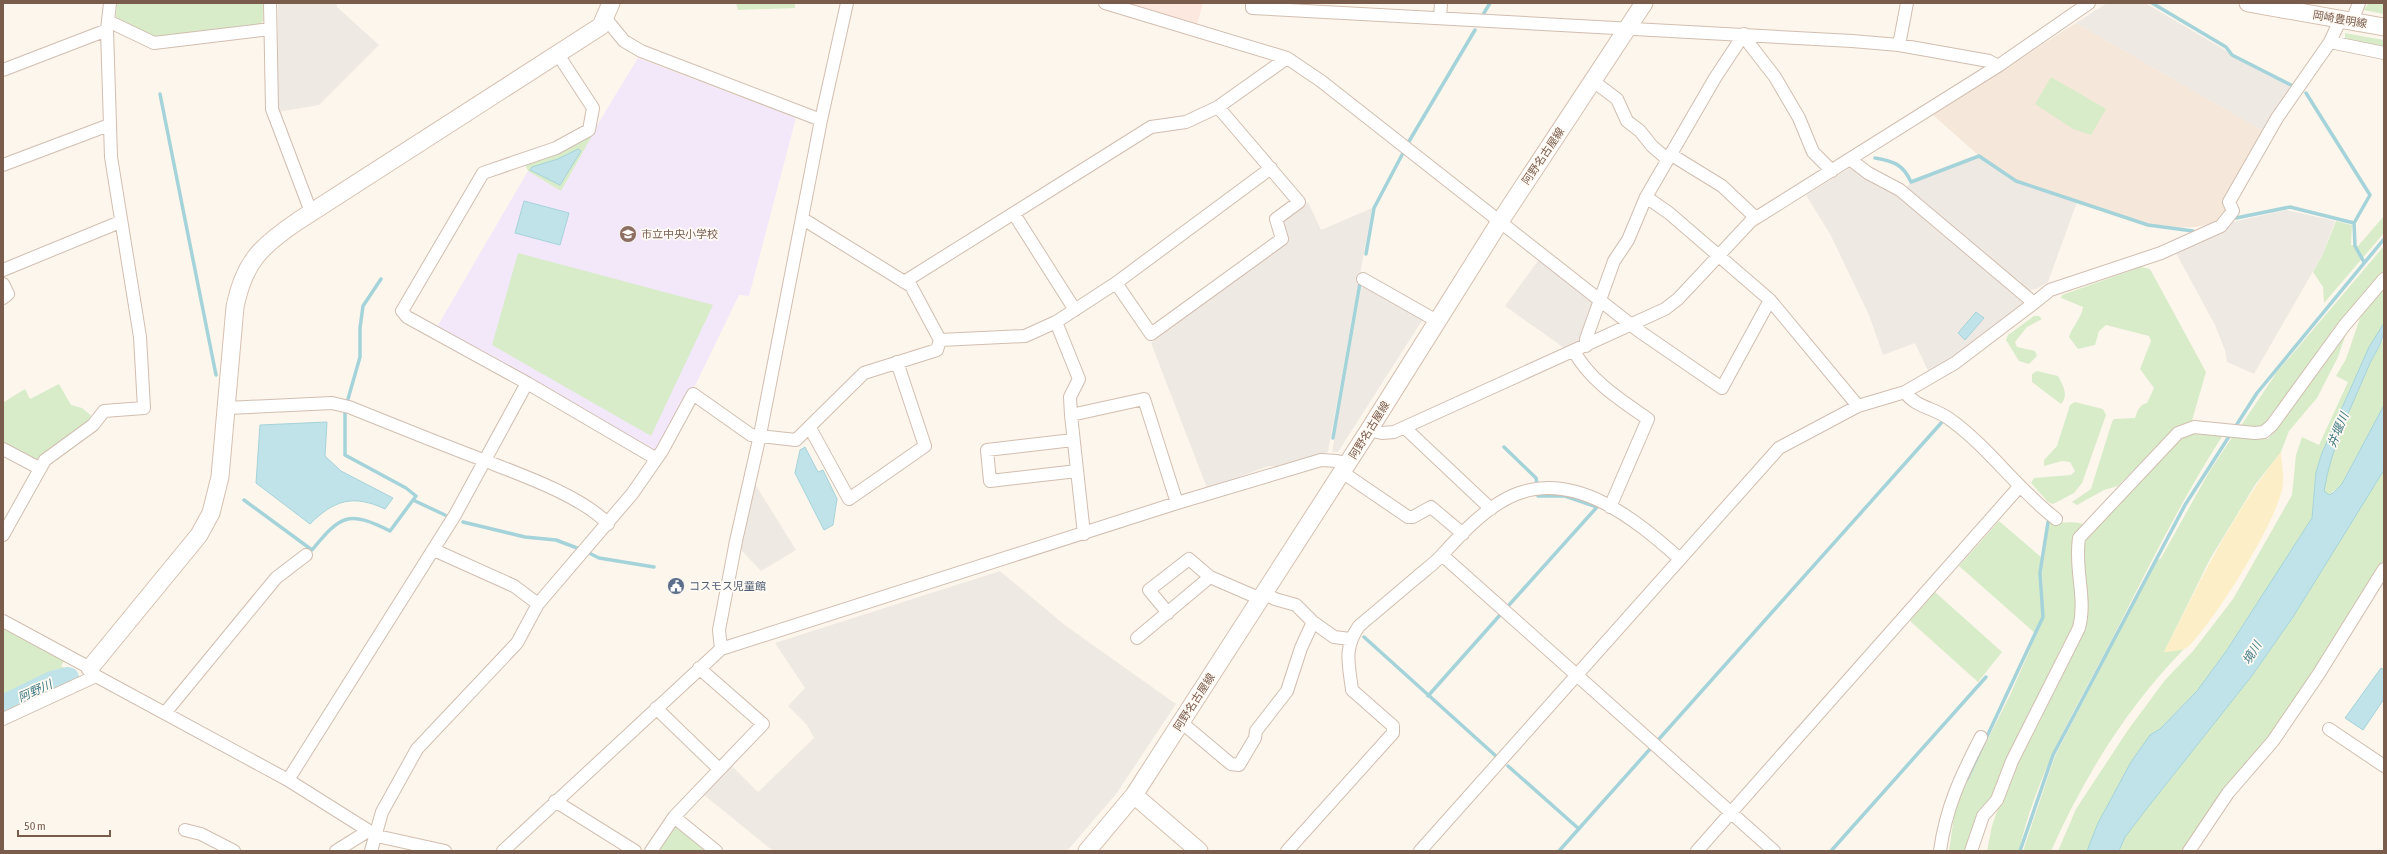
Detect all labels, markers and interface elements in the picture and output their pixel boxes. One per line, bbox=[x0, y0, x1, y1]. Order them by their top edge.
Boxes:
street label: 岡崎豊明線 bbox=[2312, 8, 2368, 30]
street label: 阿野名古屋線 bbox=[1520, 125, 1566, 187]
school or university icon: 市立中央小学校 bbox=[618, 224, 638, 244]
place label: 市立中央小学校 bbox=[641, 228, 718, 240]
street label: 阿野名古屋線 bbox=[1346, 399, 1392, 461]
water label: 井堰川 bbox=[2325, 409, 2352, 449]
public building icon: コスモス児童館 bbox=[666, 576, 686, 596]
place label: コスモス児童館 bbox=[689, 580, 766, 592]
water label: 境川 bbox=[2240, 637, 2265, 667]
street label: 阿野名古屋線 bbox=[1171, 671, 1217, 733]
water label: 阿野川 bbox=[16, 676, 56, 705]
scale bar bbox=[18, 812, 110, 838]
text: 50 m bbox=[24, 819, 46, 833]

